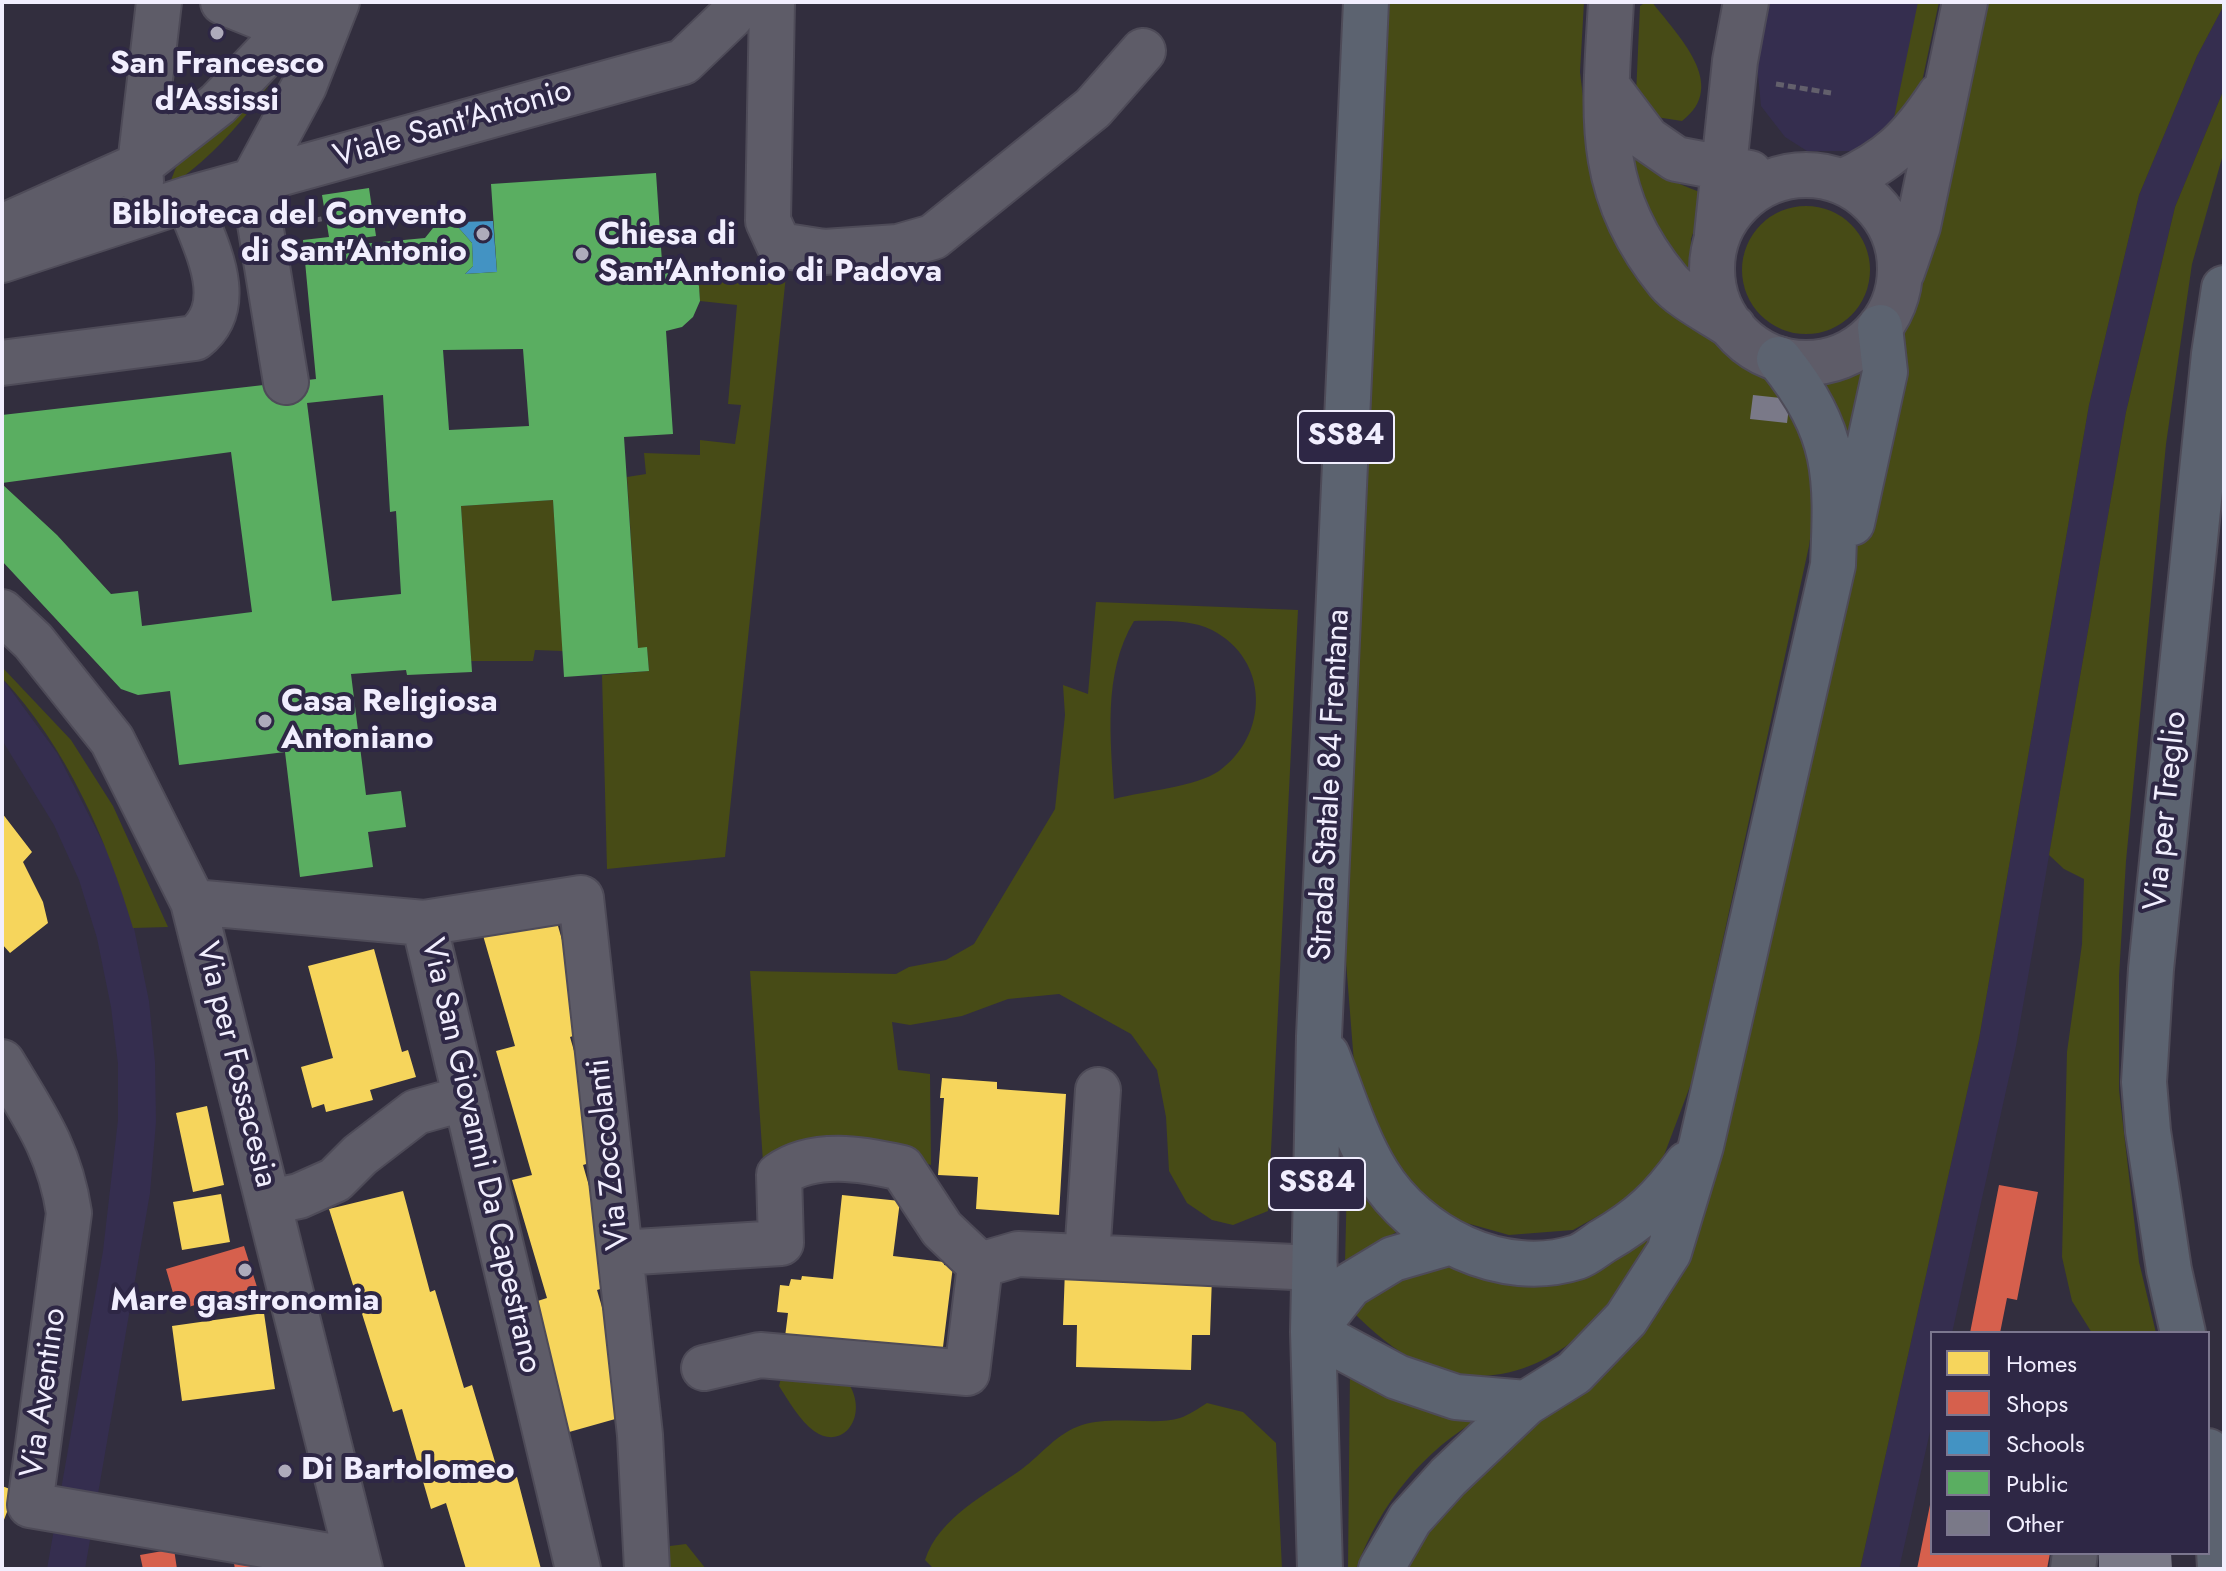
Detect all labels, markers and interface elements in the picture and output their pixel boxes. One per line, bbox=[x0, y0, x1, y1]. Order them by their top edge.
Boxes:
marker: San Francesco d'Assissi bbox=[208, 24, 226, 42]
place label: San Francesco d'Assissi bbox=[110, 46, 324, 121]
street label: Viale Sant'Antonio bbox=[330, 73, 576, 177]
place label: Biblioteca del Convento di Sant'Antonio bbox=[112, 197, 467, 272]
place label: Chiesa di Sant'Antonio di Padova bbox=[598, 217, 942, 292]
marker: Biblioteca del Convento di Sant'Antonio bbox=[474, 225, 492, 243]
marker: Chiesa di Sant'Antonio di Padova bbox=[573, 245, 591, 263]
road number: SS84 bbox=[1298, 411, 1394, 463]
street label: Strada Statale 84 Frentana bbox=[1303, 608, 1359, 962]
place label: Casa Religiosa Antoniano bbox=[281, 684, 498, 759]
street label: Via per Treglio bbox=[2137, 709, 2197, 913]
marker: Casa Religiosa Antoniano bbox=[256, 712, 274, 730]
street label: Via San Giovanni Da Capestrano bbox=[411, 935, 549, 1377]
street label: Via per Fossacesia bbox=[186, 938, 284, 1192]
street label: Via Zoccolanti bbox=[581, 1057, 639, 1251]
road number: SS84 bbox=[1269, 1158, 1365, 1210]
marker: Mare gastronomia bbox=[236, 1261, 254, 1279]
place label: Mare gastronomia bbox=[110, 1283, 380, 1321]
street label: Via Aventino bbox=[14, 1306, 76, 1480]
legend bbox=[1930, 1331, 2210, 1555]
text: Homes bbox=[2006, 1346, 2077, 1381]
text: Shops bbox=[2006, 1386, 2068, 1421]
text: Schools bbox=[2006, 1426, 2085, 1461]
place label: Di Bartolomeo bbox=[301, 1452, 515, 1490]
marker: Di Bartolomeo bbox=[276, 1462, 294, 1480]
text: Public bbox=[2006, 1466, 2068, 1501]
text: Other bbox=[2006, 1506, 2064, 1541]

